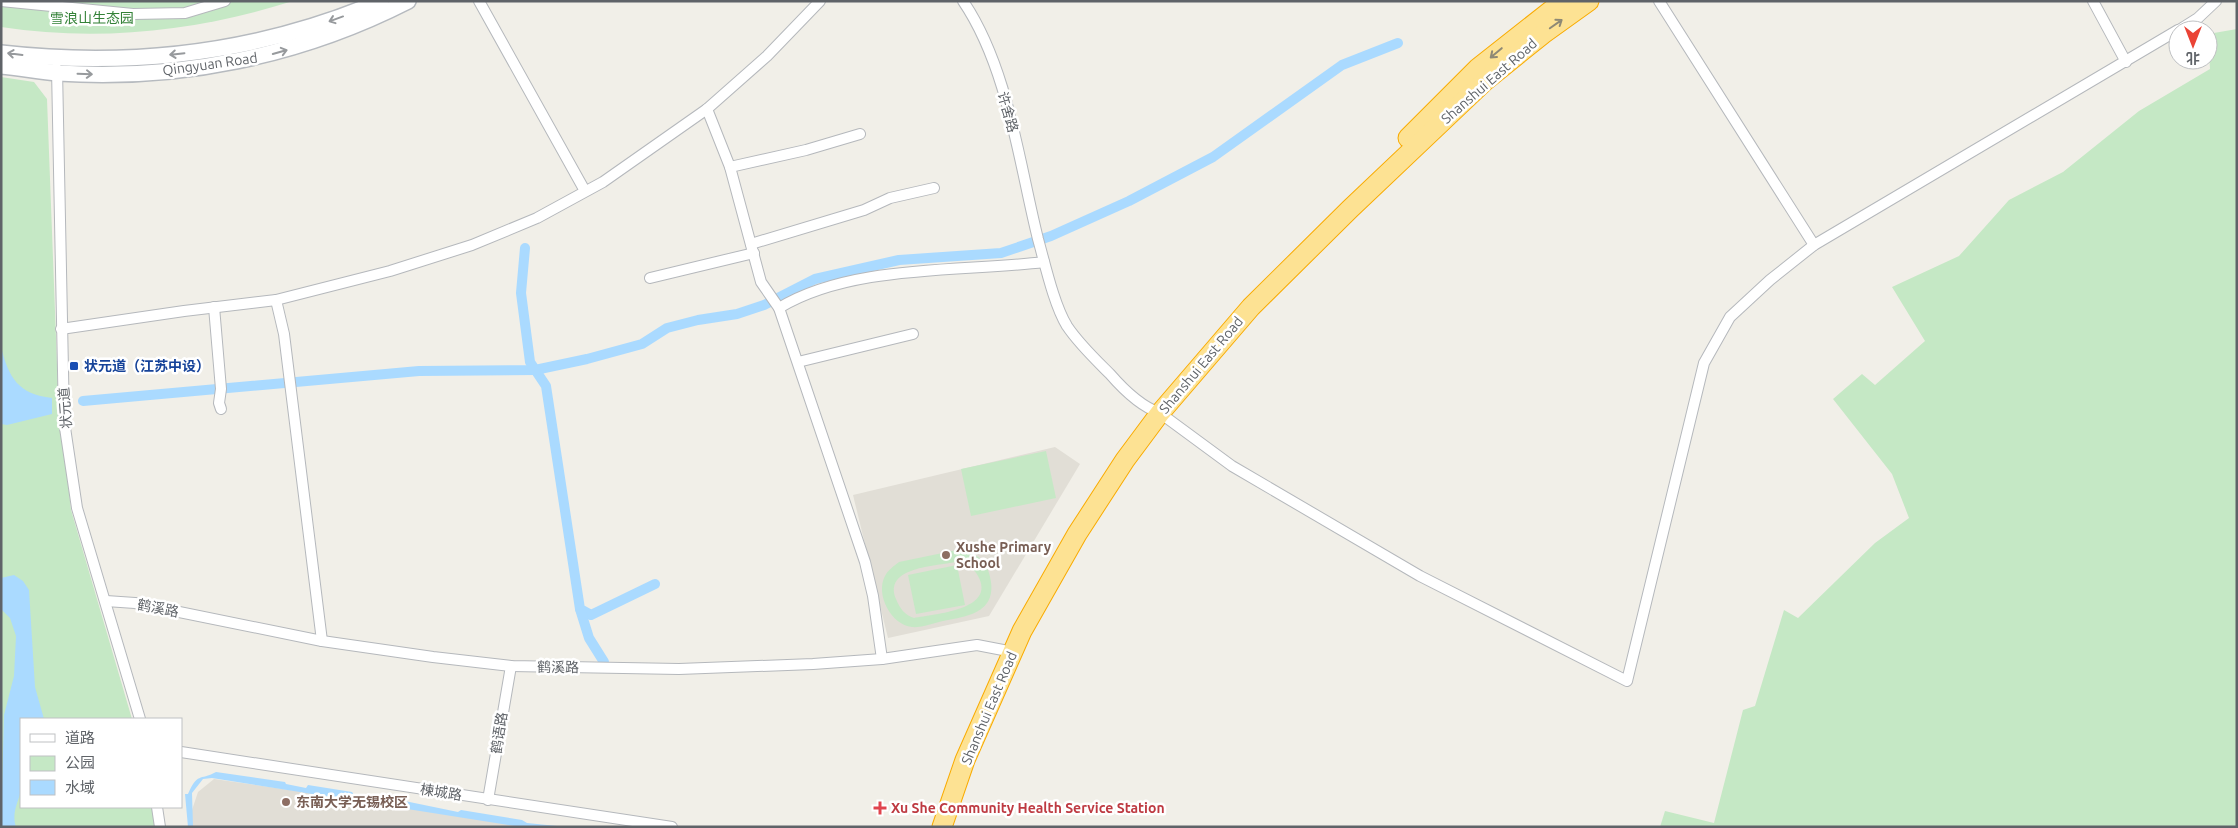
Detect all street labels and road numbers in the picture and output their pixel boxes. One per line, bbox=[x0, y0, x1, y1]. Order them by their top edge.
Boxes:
street label: Shanshui East Road bbox=[1438, 35, 1540, 127]
street label: Qingyuan Road bbox=[162, 49, 258, 79]
street label: 许舍路 bbox=[995, 90, 1021, 134]
street label: Shanshui East Road bbox=[1156, 313, 1246, 417]
street label: 状元道 bbox=[56, 386, 74, 430]
street label: 鹤溪路 bbox=[136, 596, 180, 620]
street label: Shanshui East Road bbox=[958, 649, 1020, 767]
street label: 鹤溪路 bbox=[537, 659, 579, 675]
street label: 鹤语路 bbox=[488, 711, 510, 755]
street label: 楝城路 bbox=[419, 781, 463, 803]

